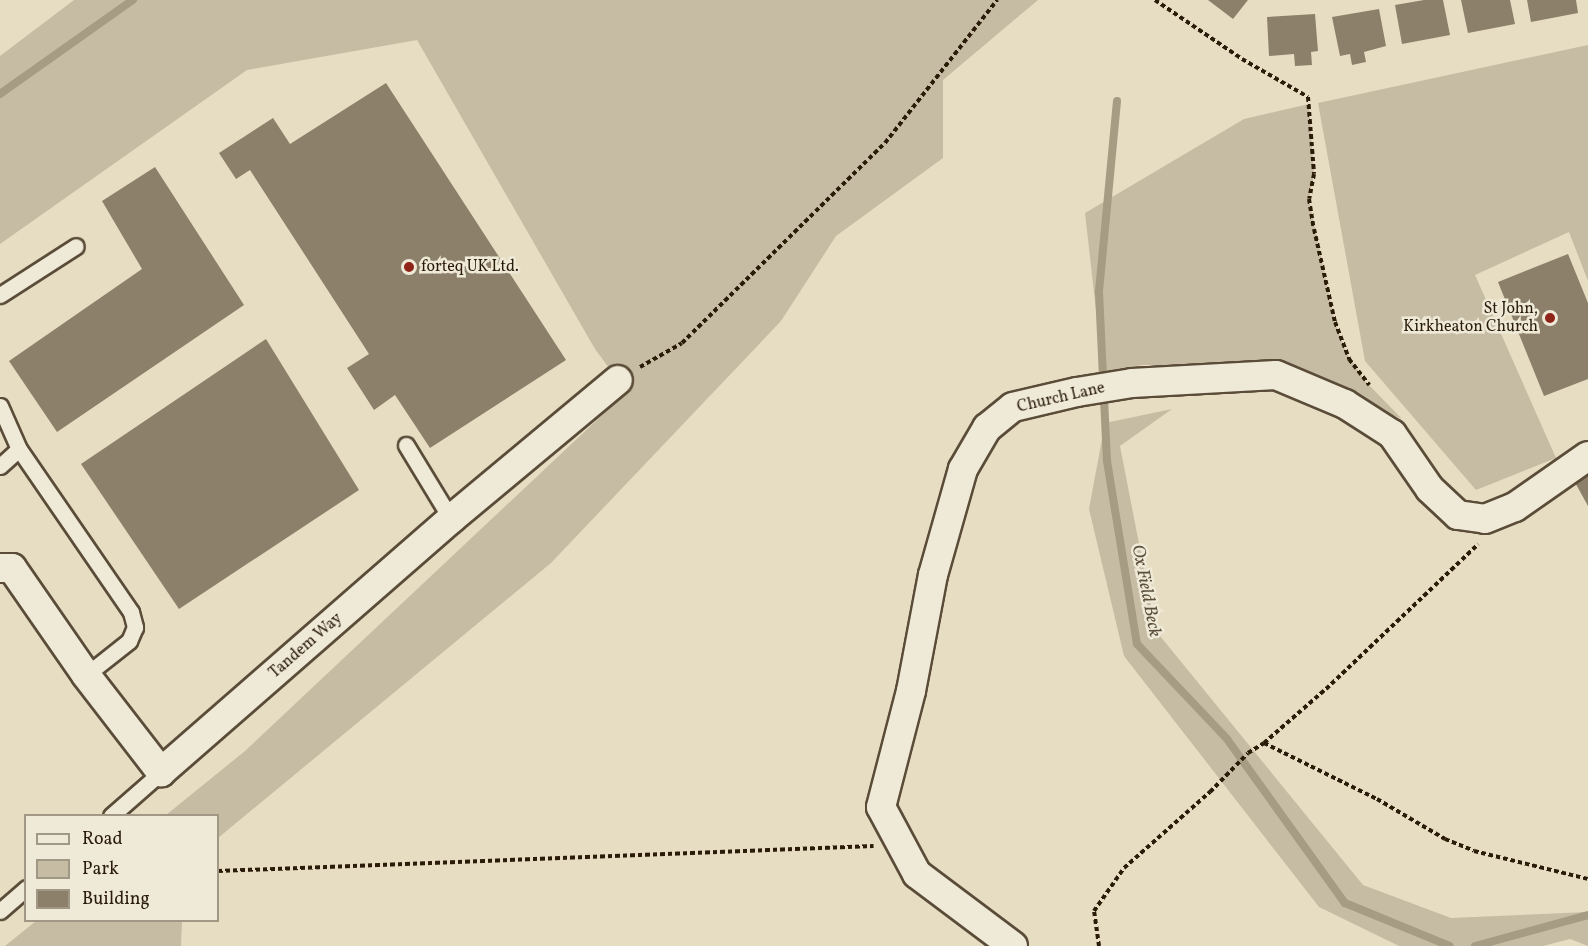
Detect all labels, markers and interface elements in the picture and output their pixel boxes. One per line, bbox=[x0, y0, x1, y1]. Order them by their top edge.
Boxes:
place label: forteq UK Ltd. bbox=[421, 257, 519, 277]
marker: forteq UK Ltd. bbox=[402, 260, 416, 274]
place label: St John, Kirkheaton Church bbox=[1403, 299, 1538, 337]
marker: St John, Kirkheaton Church bbox=[1543, 311, 1557, 325]
street label: Church Lane bbox=[1015, 379, 1107, 417]
water label: Ox Field Beck bbox=[1125, 543, 1165, 639]
street label: Tandem Way bbox=[265, 609, 347, 683]
legend bbox=[24, 814, 219, 922]
text: Road bbox=[82, 827, 123, 852]
text: Park bbox=[82, 857, 119, 882]
text: Building bbox=[82, 887, 150, 912]

